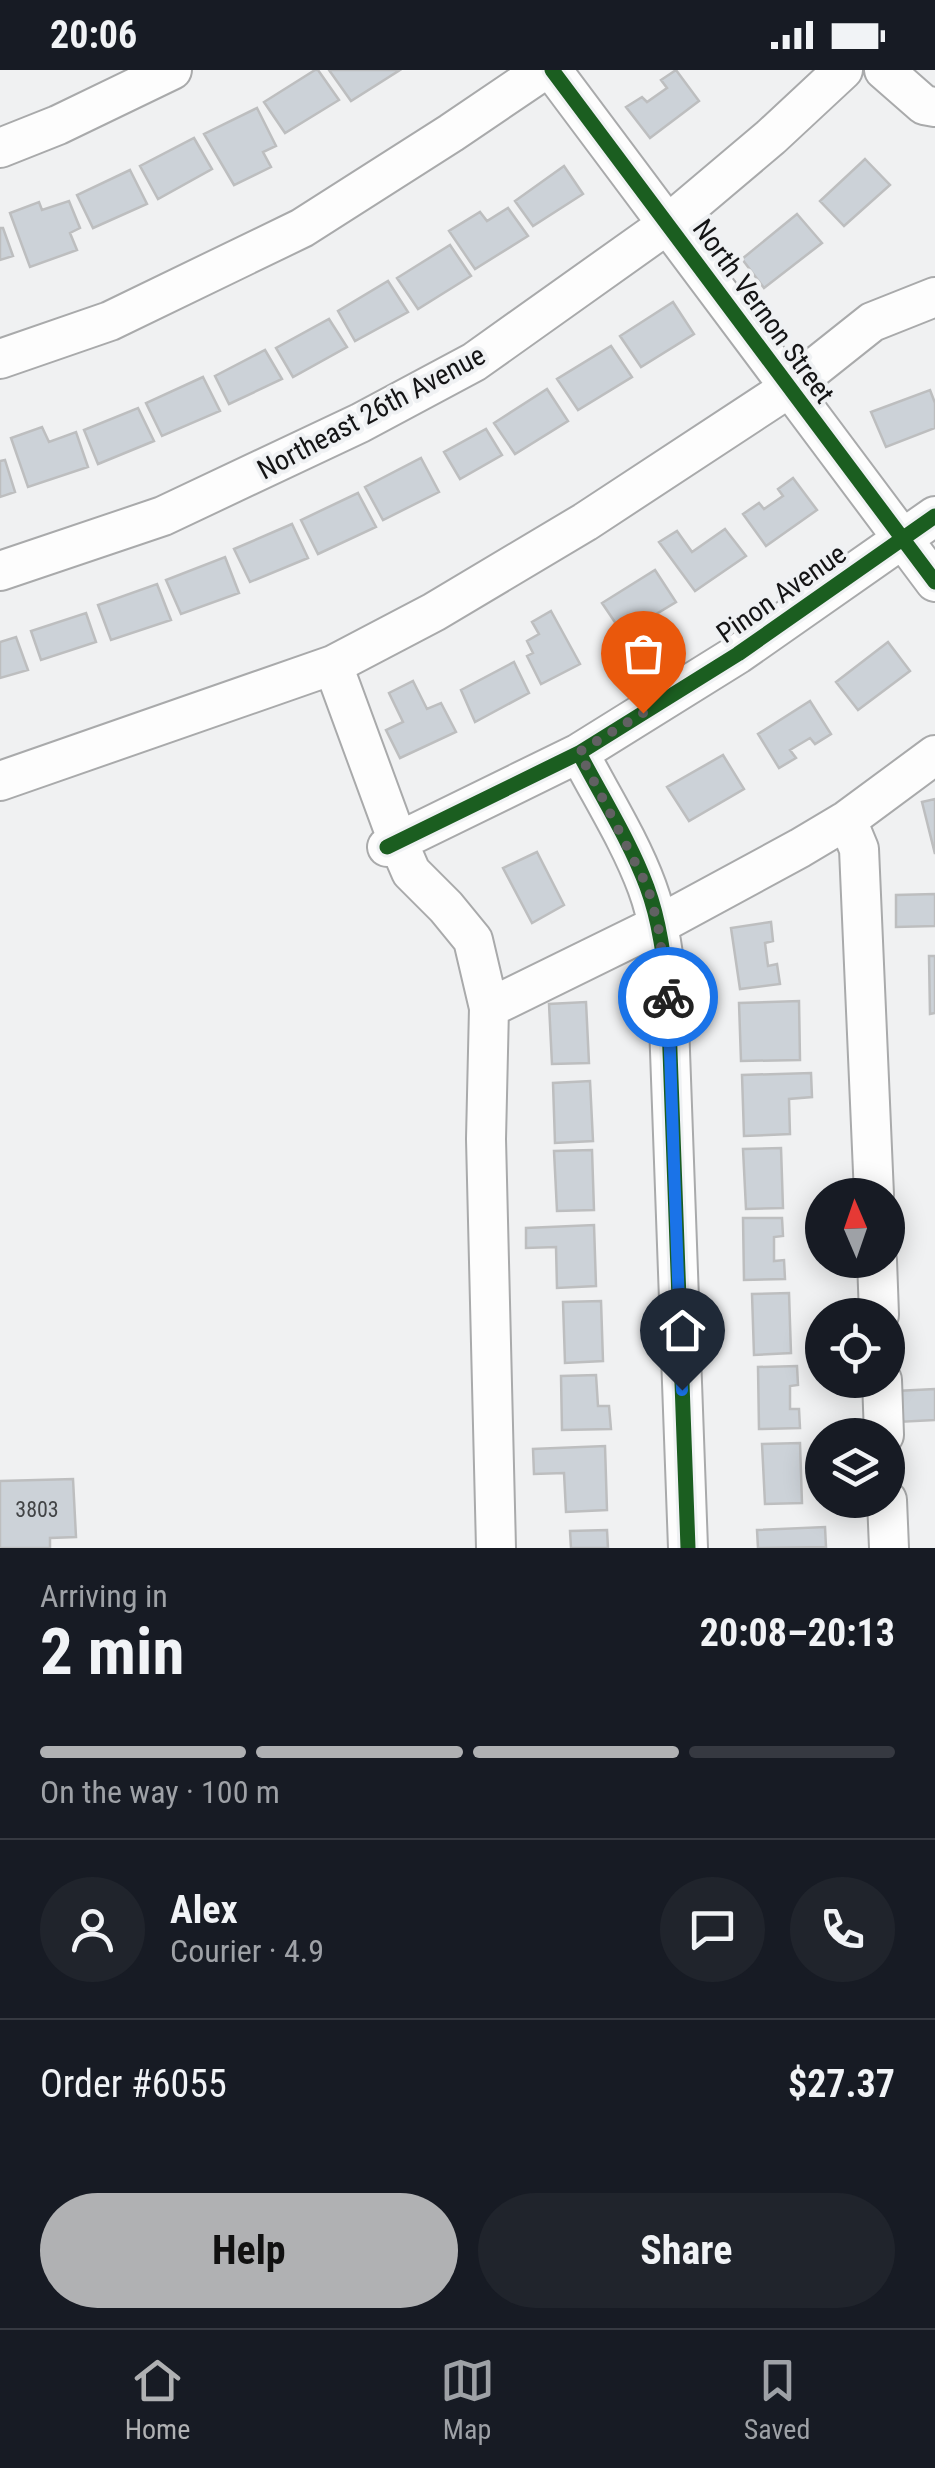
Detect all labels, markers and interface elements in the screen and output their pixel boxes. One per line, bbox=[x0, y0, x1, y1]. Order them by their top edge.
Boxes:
text: 20:06 bbox=[50, 13, 137, 57]
street label: North Vernon Street bbox=[686, 213, 841, 410]
street label: Northeast 26th Avenue bbox=[252, 338, 491, 486]
street label: Pinon Avenue bbox=[710, 537, 852, 650]
pin bbox=[601, 611, 686, 714]
icon: bag bbox=[616, 626, 671, 681]
courier bbox=[618, 947, 718, 1047]
icon: bike bbox=[641, 970, 696, 1025]
north arrow bbox=[805, 1178, 905, 1278]
map controls bbox=[805, 1178, 905, 1518]
pin bbox=[640, 1288, 725, 1391]
button: locate bbox=[805, 1298, 905, 1398]
icon: home bbox=[655, 1303, 710, 1358]
button: layers bbox=[805, 1418, 905, 1518]
house number: 3803 bbox=[15, 1497, 59, 1522]
text: Arriving in bbox=[40, 1577, 168, 1615]
text: 20:08–20:13 bbox=[700, 1611, 895, 1655]
text: 2 min bbox=[40, 1614, 184, 1690]
text: On the way · 100 m bbox=[40, 1773, 280, 1811]
button: person bbox=[40, 1877, 145, 1982]
button: chat bbox=[660, 1877, 765, 1982]
button: phone bbox=[790, 1877, 895, 1982]
text: Alex bbox=[170, 1888, 238, 1932]
text: Courier · 4.9 bbox=[170, 1932, 324, 1970]
text: Order #6055 bbox=[40, 2062, 227, 2106]
text: $27.37 bbox=[788, 2062, 895, 2106]
button: Help bbox=[40, 2193, 458, 2308]
button: Share bbox=[478, 2193, 895, 2308]
tab: Home bbox=[125, 2353, 190, 2446]
tab: Map bbox=[440, 2353, 495, 2446]
tab: Saved bbox=[744, 2353, 810, 2446]

